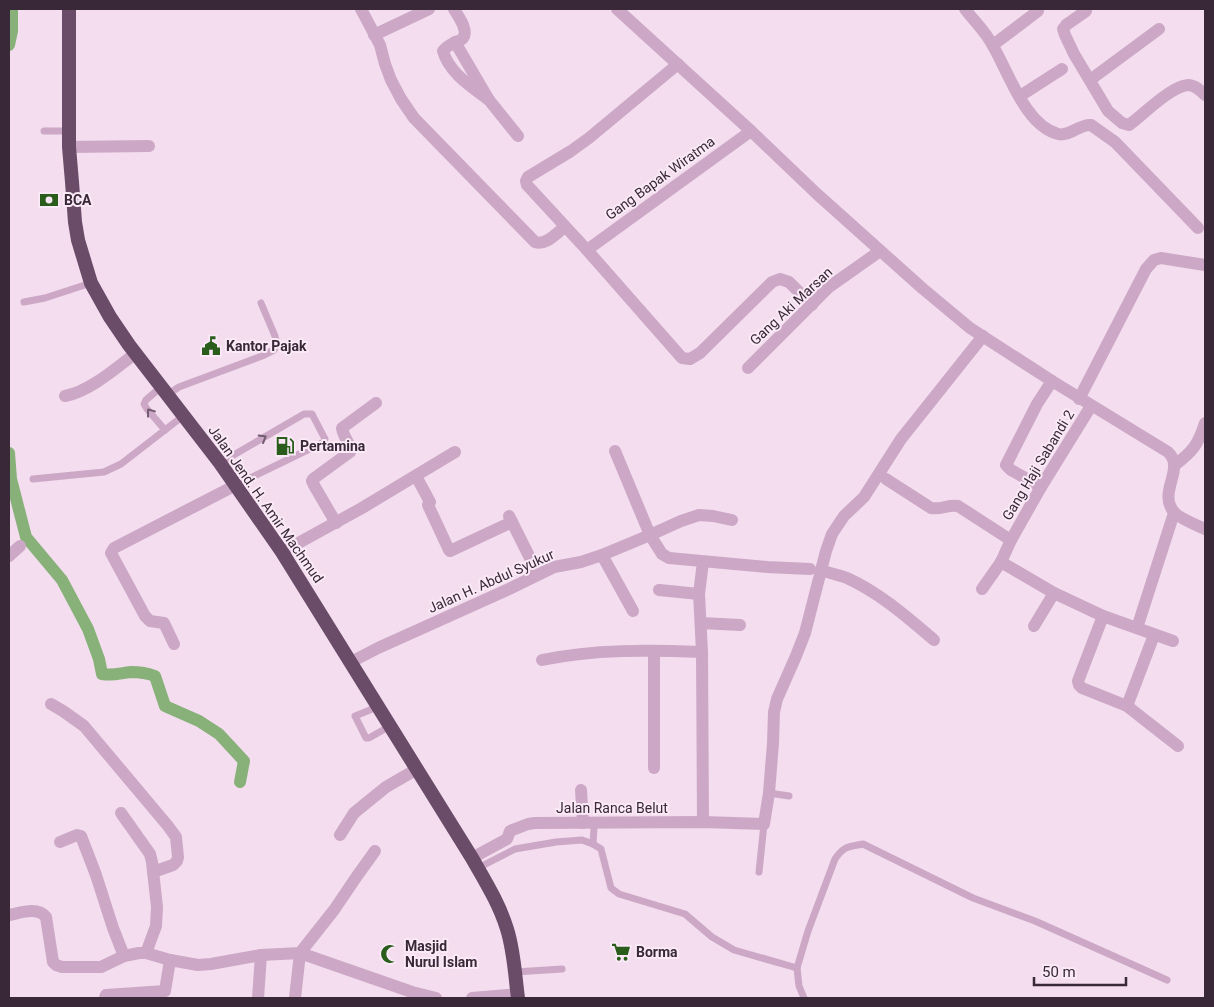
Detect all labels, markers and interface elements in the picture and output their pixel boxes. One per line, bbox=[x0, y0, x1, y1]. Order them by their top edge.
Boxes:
street label: Gang Bapak Wiratma bbox=[602, 133, 718, 223]
bank icon: BCA bbox=[38, 189, 60, 211]
place label: BCA bbox=[64, 192, 92, 208]
street label: Gang Aki Marsan bbox=[747, 264, 835, 348]
public building icon: Kantor Pajak bbox=[200, 335, 222, 357]
place label: Kantor Pajak bbox=[226, 338, 307, 354]
street label: Gang Haji Sabandi 2 bbox=[999, 407, 1077, 523]
one-way arrow bbox=[147, 408, 156, 418]
street label: Jalan Jend. H. Amir Machmud bbox=[205, 422, 327, 586]
one-way arrow bbox=[257, 435, 266, 445]
fuel station icon: Pertamina bbox=[274, 435, 296, 457]
place label: Pertamina bbox=[300, 438, 366, 454]
street label: Jalan H. Abdul Syukur bbox=[425, 546, 557, 616]
street label: Jalan Ranca Belut bbox=[556, 800, 668, 816]
place label: Masjid Nurul Islam bbox=[405, 938, 477, 970]
supermarket icon: Borma bbox=[610, 941, 632, 963]
mosque icon: Masjid Nurul Islam bbox=[379, 943, 401, 965]
place label: Borma bbox=[636, 944, 678, 960]
scale bar bbox=[1034, 954, 1126, 986]
text: 50 m bbox=[1042, 963, 1076, 981]

